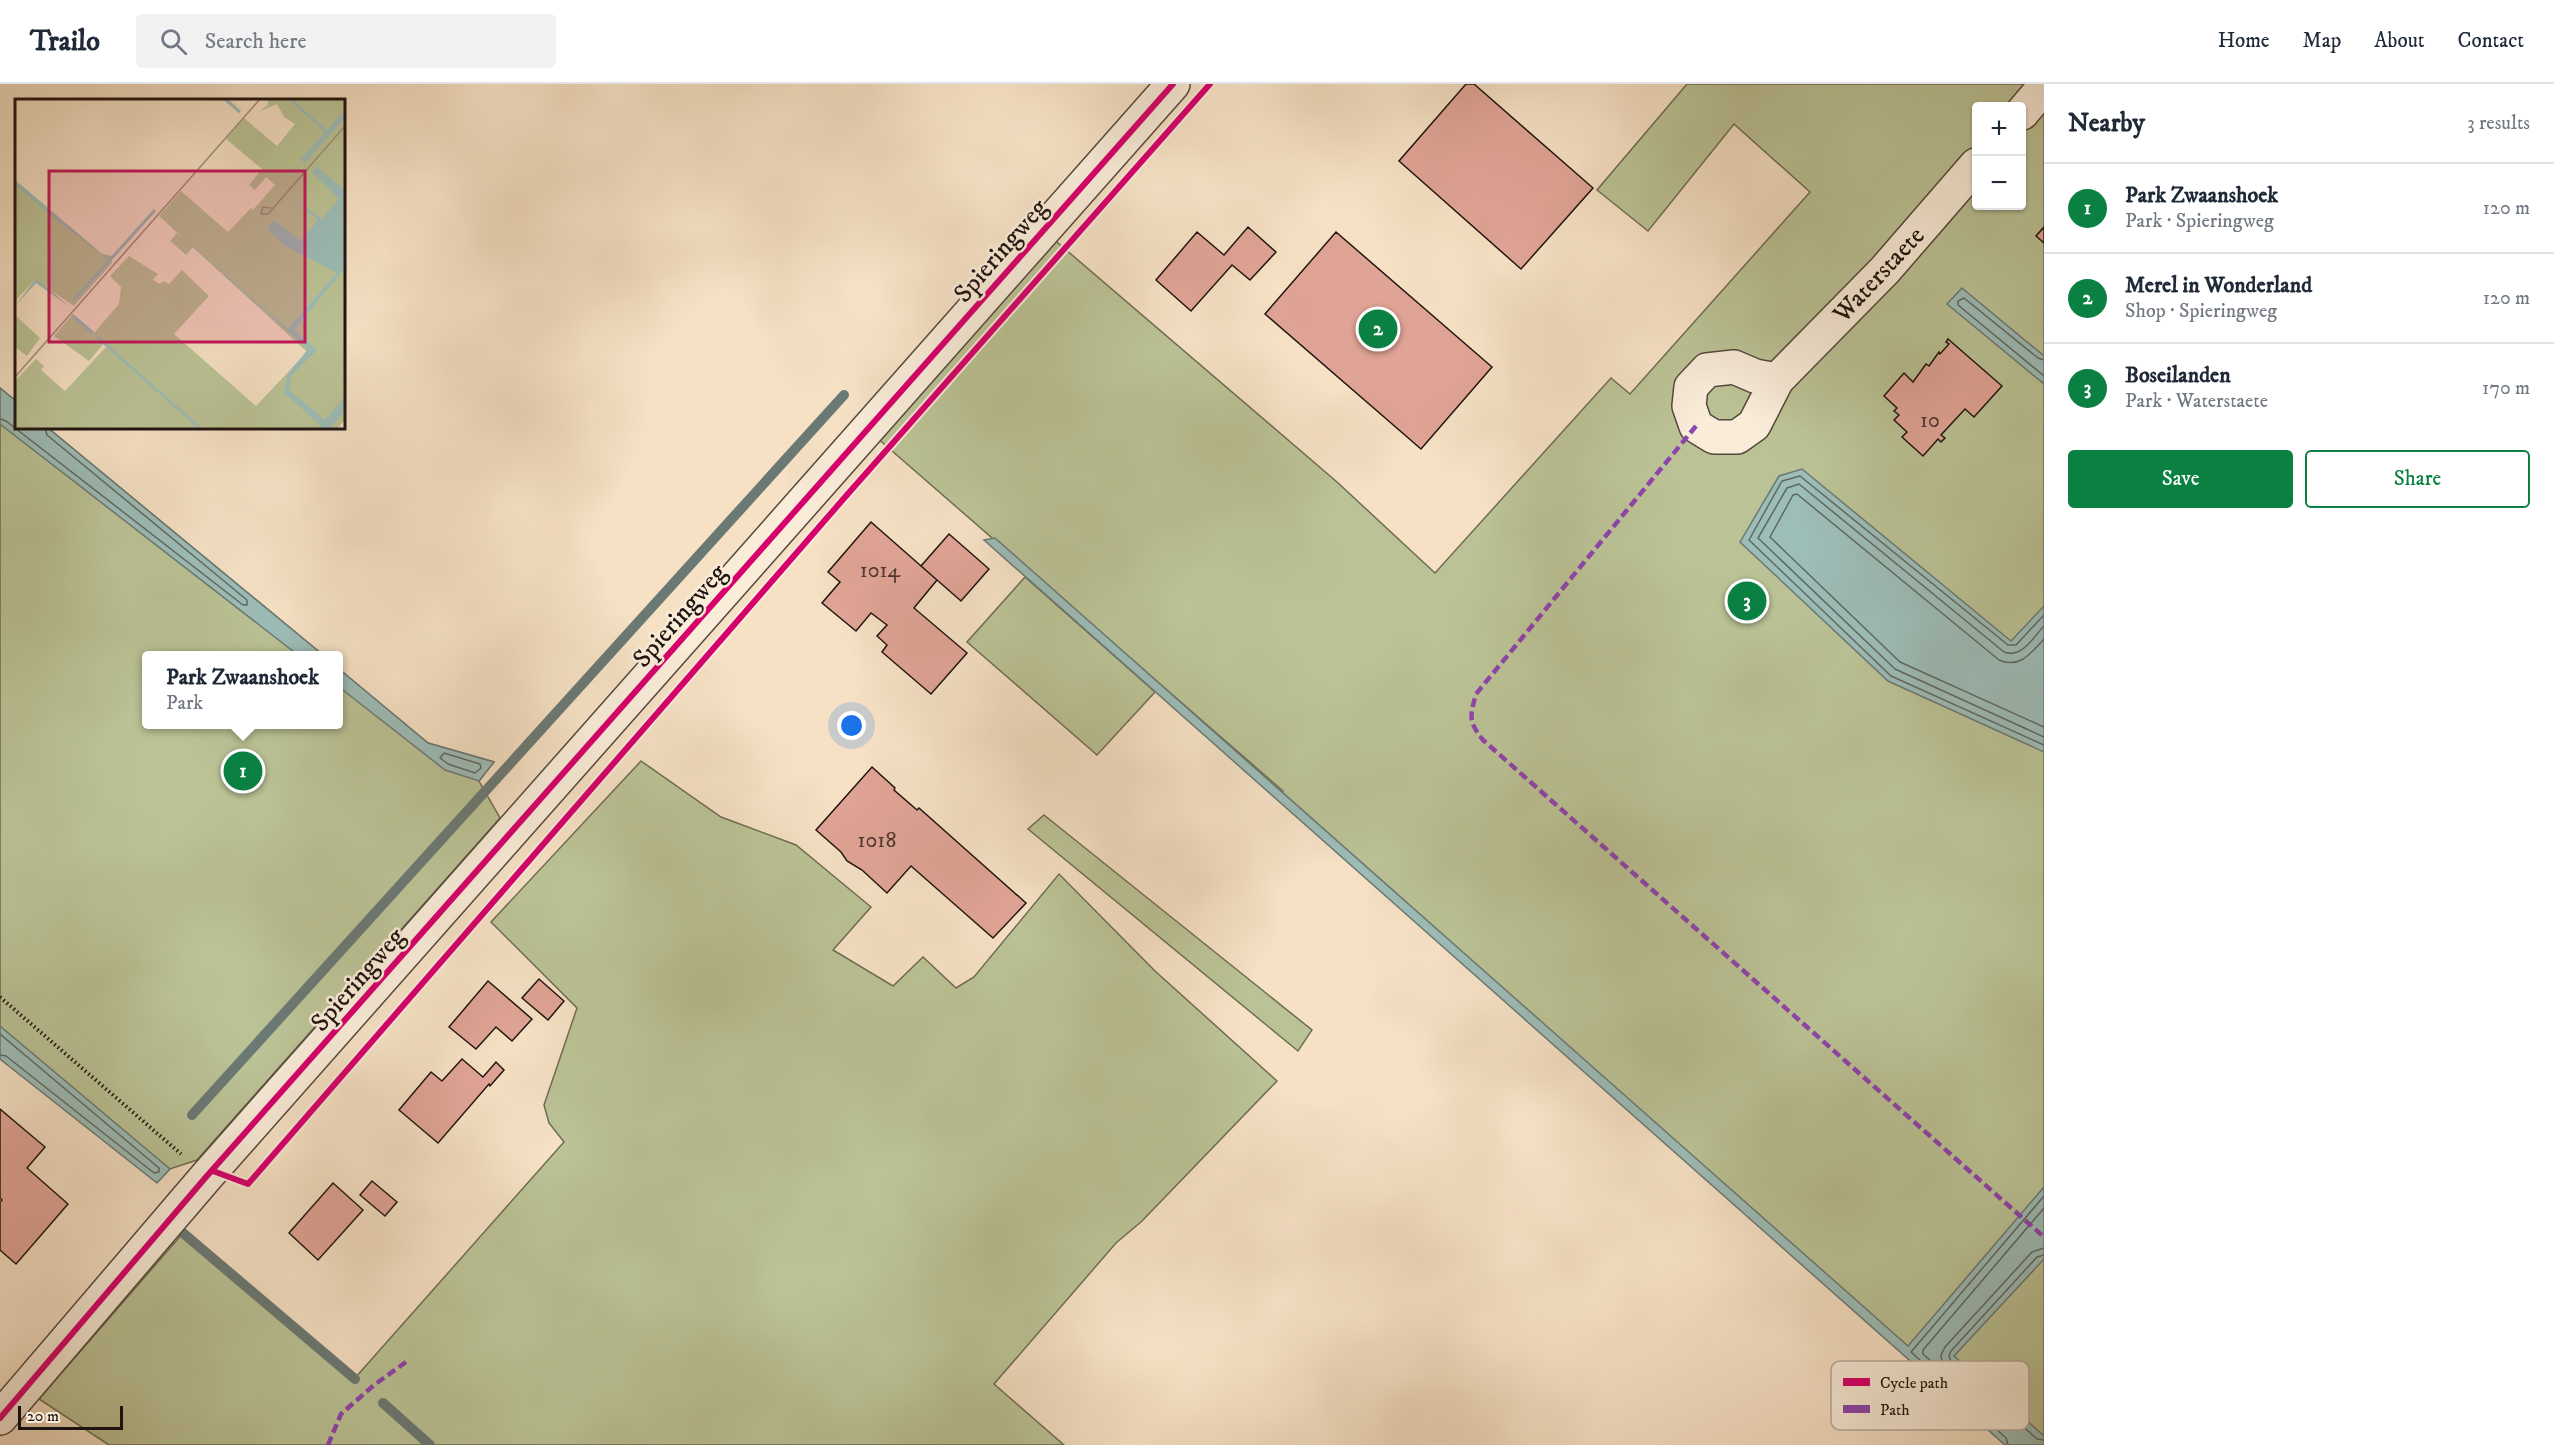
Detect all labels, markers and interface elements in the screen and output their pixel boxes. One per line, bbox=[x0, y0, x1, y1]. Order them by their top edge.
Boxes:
search box bbox=[136, 14, 556, 68]
text: Trailo bbox=[30, 24, 100, 59]
icon: search bbox=[157, 25, 190, 58]
text: Search here bbox=[205, 28, 307, 55]
text: Home bbox=[2218, 28, 2270, 54]
text: Map bbox=[2303, 28, 2341, 54]
text: About bbox=[2374, 28, 2425, 54]
text: Contact bbox=[2458, 28, 2524, 54]
inset map bbox=[15, 99, 345, 429]
map controls bbox=[1972, 102, 2026, 210]
button: + bbox=[1972, 102, 2026, 156]
text: Nearby bbox=[2068, 107, 2145, 140]
text: 3 results bbox=[2467, 111, 2530, 136]
button: − bbox=[1972, 156, 2026, 210]
text: Park Zwaanshoek bbox=[2125, 182, 2278, 209]
street label: Spieringweg bbox=[947, 192, 1056, 310]
text: 1 bbox=[2084, 196, 2091, 221]
text: 120 m bbox=[2483, 196, 2530, 221]
text: Park · Spieringweg bbox=[2125, 209, 2274, 234]
street label: Waterstaete bbox=[1825, 220, 1932, 331]
text: Merel in Wonderland bbox=[2125, 272, 2312, 299]
text: 2 bbox=[2083, 286, 2092, 311]
text: 120 m bbox=[2483, 286, 2530, 311]
text: Shop · Spieringweg bbox=[2125, 299, 2277, 324]
pin: 2 bbox=[1358, 306, 1398, 352]
text: Boseilanden bbox=[2125, 362, 2231, 389]
text: 3 bbox=[2084, 376, 2091, 401]
text: 170 m bbox=[2482, 376, 2530, 401]
text: Park · Waterstaete bbox=[2125, 389, 2268, 414]
house number: 10 bbox=[1920, 407, 1940, 434]
button: Save bbox=[2068, 450, 2293, 508]
button: Share bbox=[2305, 450, 2530, 508]
street label: Spieringweg bbox=[626, 557, 735, 675]
house number: 1014 bbox=[860, 557, 902, 584]
pin: 3 bbox=[1728, 578, 1766, 624]
popup bbox=[142, 651, 343, 729]
text: Park Zwaanshoek bbox=[166, 664, 319, 691]
text: Park bbox=[166, 691, 203, 716]
your location bbox=[837, 711, 866, 740]
pin: 1 bbox=[224, 748, 262, 794]
house number: 1018 bbox=[858, 827, 896, 854]
street label: Spieringweg bbox=[304, 921, 413, 1039]
legend bbox=[1831, 1361, 2029, 1430]
text: Cycle path bbox=[1880, 1373, 1949, 1393]
text: Path bbox=[1880, 1400, 1910, 1420]
scale bar bbox=[18, 1403, 123, 1430]
text: 20 m bbox=[27, 1406, 59, 1426]

